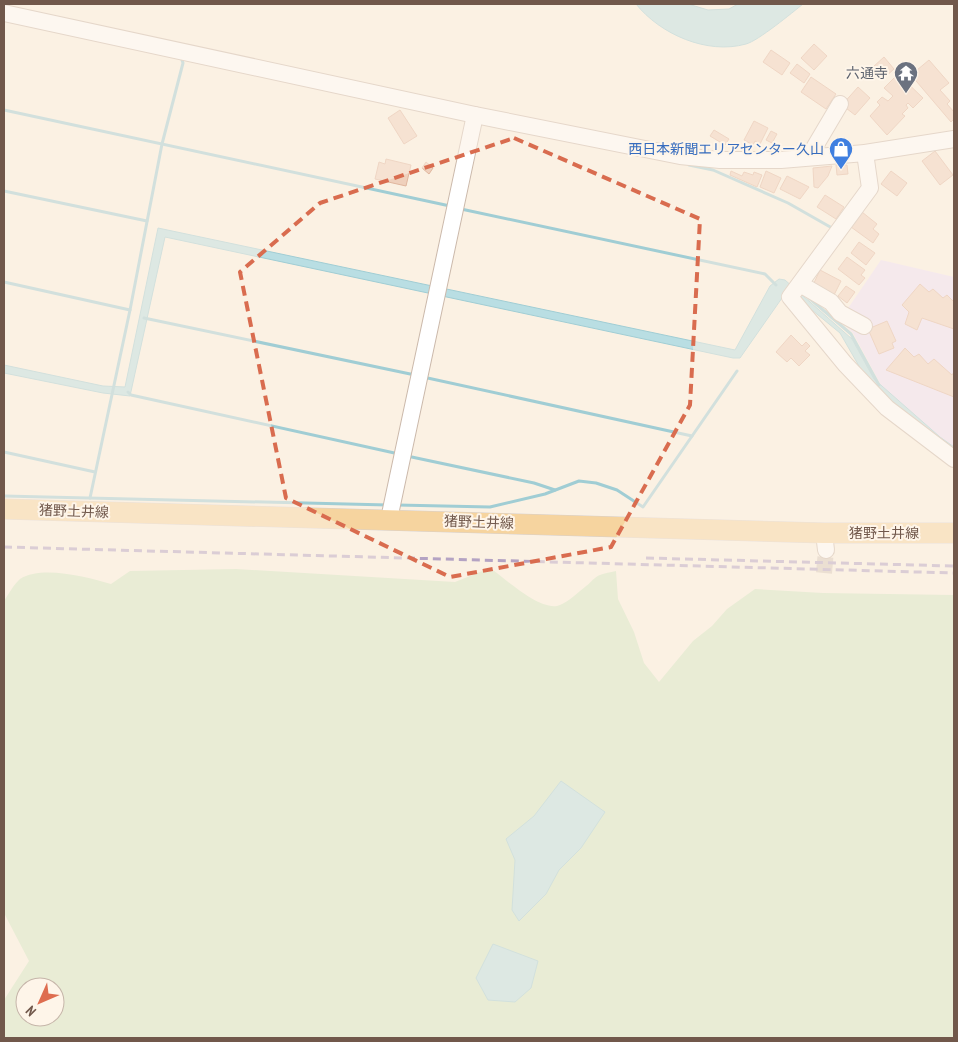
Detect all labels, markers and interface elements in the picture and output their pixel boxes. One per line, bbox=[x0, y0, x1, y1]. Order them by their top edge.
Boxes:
temple icon: 六通寺 bbox=[893, 60, 919, 94]
place label: 六通寺 bbox=[846, 64, 888, 82]
shop icon: 西日本新聞エリアセンター久山 bbox=[828, 136, 854, 170]
place label: 西日本新聞エリアセンター久山 bbox=[628, 140, 824, 158]
street label: 猪野土井線 bbox=[39, 501, 109, 521]
street label: 猪野土井線 bbox=[444, 512, 514, 532]
street label: 猪野土井線 bbox=[849, 524, 919, 542]
north arrow bbox=[15, 977, 65, 1027]
text: N bbox=[22, 1002, 40, 1020]

